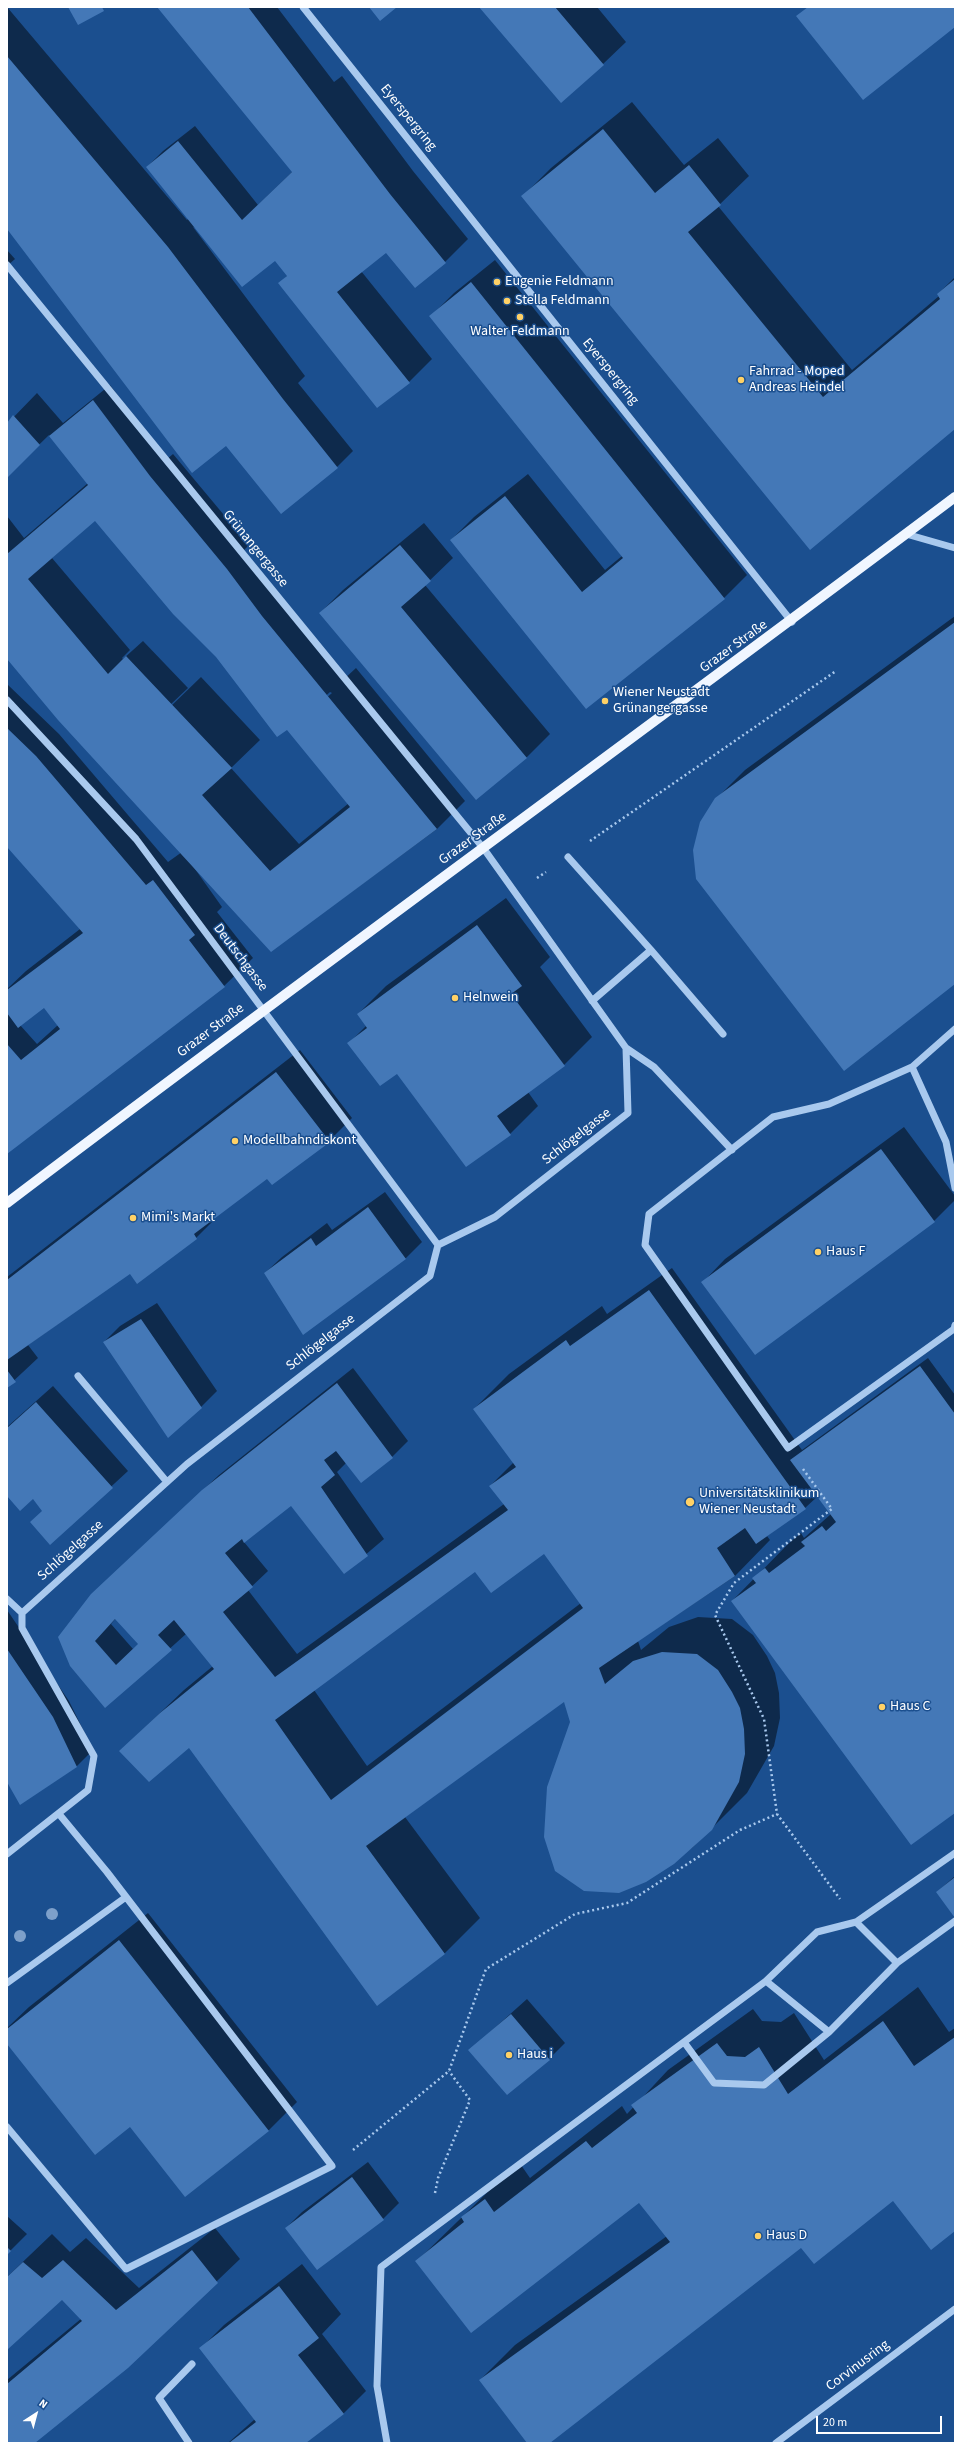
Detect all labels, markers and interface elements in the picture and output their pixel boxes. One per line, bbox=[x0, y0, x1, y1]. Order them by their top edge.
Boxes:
street label: Eyerspergring bbox=[376, 81, 440, 155]
place label: Eugenie Feldmann bbox=[505, 274, 614, 290]
marker: Eugenie Feldmann bbox=[492, 277, 502, 287]
place label: Stella Feldmann bbox=[515, 293, 610, 309]
marker: Stella Feldmann bbox=[502, 296, 512, 306]
marker: Walter Feldmann bbox=[515, 312, 525, 322]
place label: Walter Feldmann bbox=[470, 324, 570, 340]
street label: Eyerspergring bbox=[578, 335, 642, 409]
place label: Fahrrad - Moped Andreas Heindel bbox=[749, 364, 845, 396]
marker: Fahrrad - Moped Andreas Heindel bbox=[736, 375, 746, 385]
street label: Grünangergasse bbox=[219, 507, 291, 591]
street label: Grazer Straße bbox=[697, 617, 771, 677]
place label: Wiener Neustadt Grünangergasse bbox=[613, 685, 710, 718]
marker: Wiener Neustadt Grünangergasse bbox=[600, 696, 610, 706]
street label: Grazer Straße bbox=[436, 809, 510, 869]
street label: Deutschgasse bbox=[209, 921, 271, 995]
place label: Helnwein bbox=[463, 990, 518, 1006]
marker: Helnwein bbox=[450, 993, 460, 1003]
street label: Grazer Straße bbox=[174, 1000, 248, 1062]
street label: Schlögelgasse bbox=[539, 1105, 615, 1169]
place label: Modellbahndiskont bbox=[243, 1133, 356, 1149]
marker: Modellbahndiskont bbox=[230, 1136, 240, 1146]
place label: Mimi's Markt bbox=[141, 1210, 215, 1226]
marker: Mimi's Markt bbox=[128, 1213, 138, 1223]
place label: Haus F bbox=[826, 1244, 865, 1260]
marker: Haus F bbox=[813, 1247, 823, 1257]
street label: Schlögelgasse bbox=[283, 1311, 359, 1375]
place label: Universitätsklinikum Wiener Neustadt bbox=[699, 1486, 819, 1518]
marker: Universitätsklinikum Wiener Neustadt bbox=[684, 1496, 696, 1508]
street label: Schlögelgasse bbox=[35, 1517, 107, 1585]
place label: Haus C bbox=[890, 1699, 930, 1715]
marker: Haus C bbox=[877, 1702, 887, 1712]
place label: Haus i bbox=[517, 2047, 553, 2063]
marker: Haus i bbox=[504, 2050, 514, 2060]
place label: Haus D bbox=[766, 2228, 807, 2244]
marker: Haus D bbox=[753, 2231, 763, 2241]
street label: Corvinusring bbox=[823, 2337, 893, 2395]
north arrow bbox=[16, 2394, 56, 2434]
text: N bbox=[36, 2396, 51, 2412]
scale bar bbox=[818, 2408, 944, 2434]
text: 20 m bbox=[823, 2414, 847, 2431]

